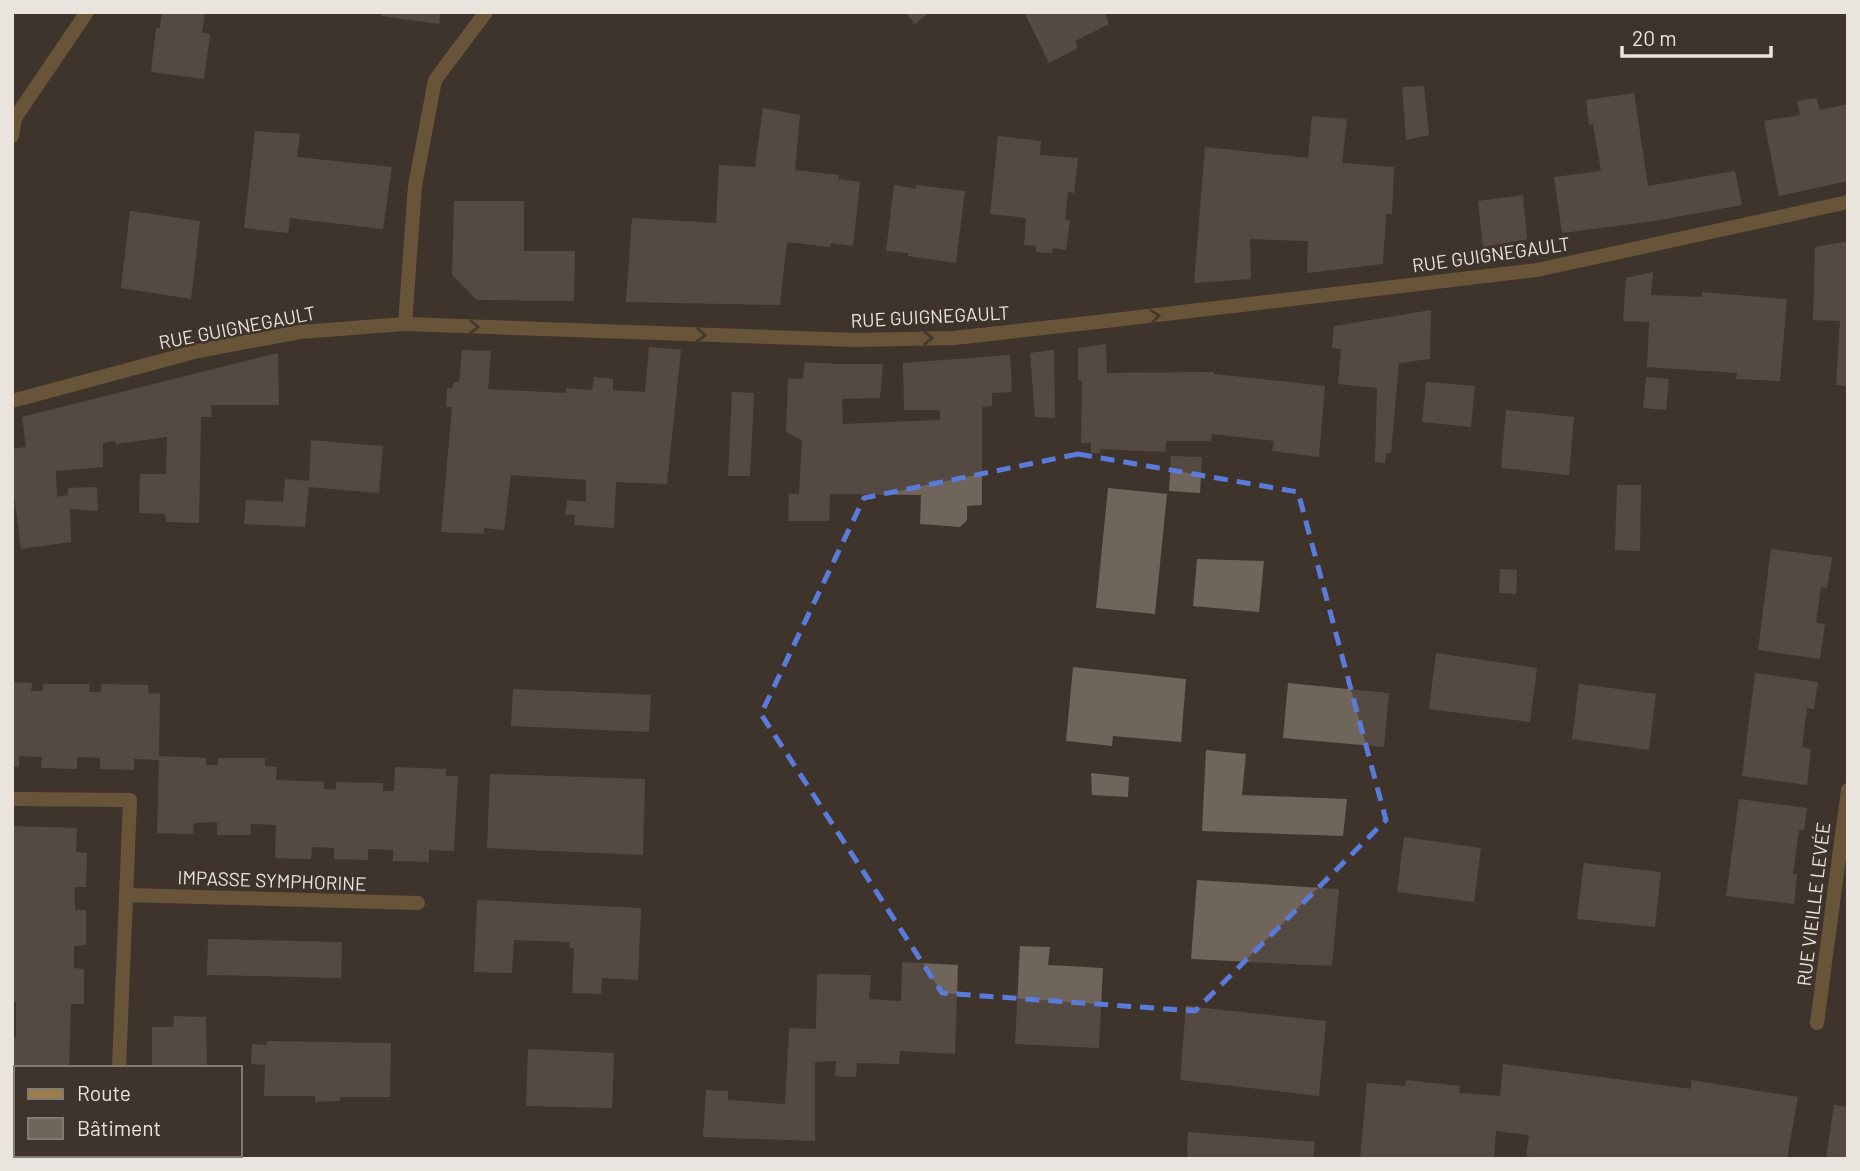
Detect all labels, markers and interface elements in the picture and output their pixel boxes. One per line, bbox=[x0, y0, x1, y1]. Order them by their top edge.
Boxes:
scale bar bbox=[1622, 14, 1771, 58]
text: 20 m bbox=[1632, 25, 1677, 50]
street label: RUE GUIGNEGAULT bbox=[1411, 232, 1571, 276]
street label: RUE GUIGNEGAULT bbox=[850, 300, 1010, 332]
street label: RUE GUIGNEGAULT bbox=[157, 301, 317, 353]
one-way arrow bbox=[1149, 308, 1160, 323]
one-way arrow bbox=[468, 319, 479, 334]
one-way arrow bbox=[696, 328, 707, 343]
one-way arrow bbox=[923, 331, 934, 346]
street label: RUE VIEILLE LEVÉE bbox=[1792, 821, 1834, 987]
street label: IMPASSE SYMPHORINE bbox=[177, 865, 367, 895]
legend bbox=[14, 1066, 242, 1157]
text: Route bbox=[77, 1080, 131, 1105]
text: Bâtiment bbox=[77, 1115, 161, 1140]

